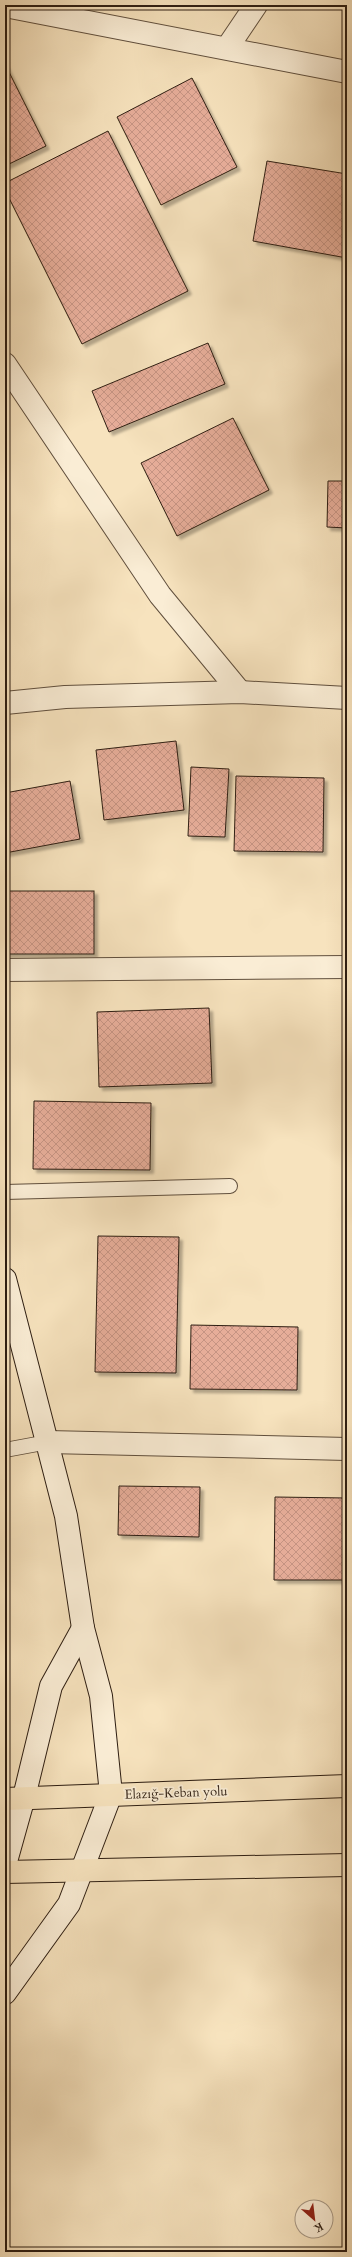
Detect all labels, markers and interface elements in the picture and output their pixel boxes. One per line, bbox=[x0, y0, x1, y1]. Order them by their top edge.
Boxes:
street label: Elazığ-Keban yolu bbox=[124, 1782, 228, 1804]
north arrow bbox=[294, 2199, 334, 2239]
text: K bbox=[311, 2219, 326, 2236]

